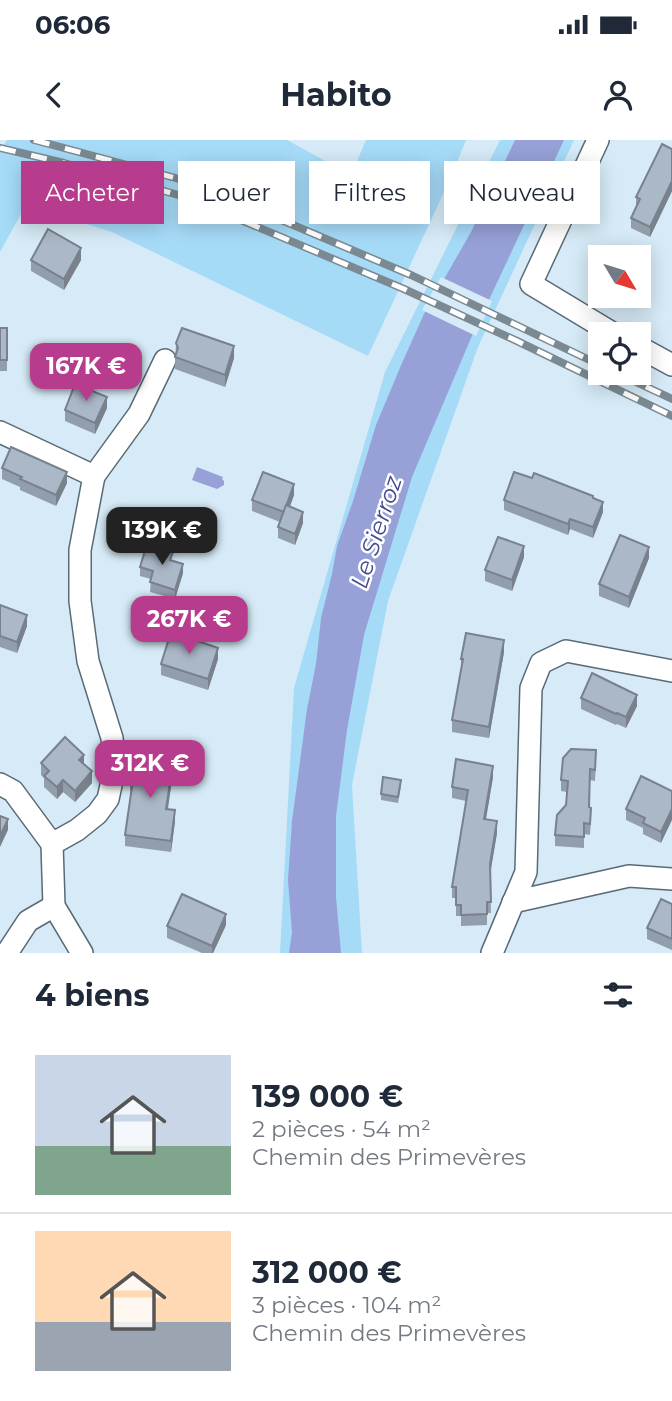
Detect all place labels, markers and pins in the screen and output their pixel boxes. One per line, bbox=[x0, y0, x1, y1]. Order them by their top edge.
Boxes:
pin: 167K € bbox=[29, 344, 143, 403]
pin: 139K € bbox=[105, 508, 219, 567]
pin: 267K € bbox=[132, 596, 246, 656]
pin: 312K € bbox=[93, 740, 207, 800]

